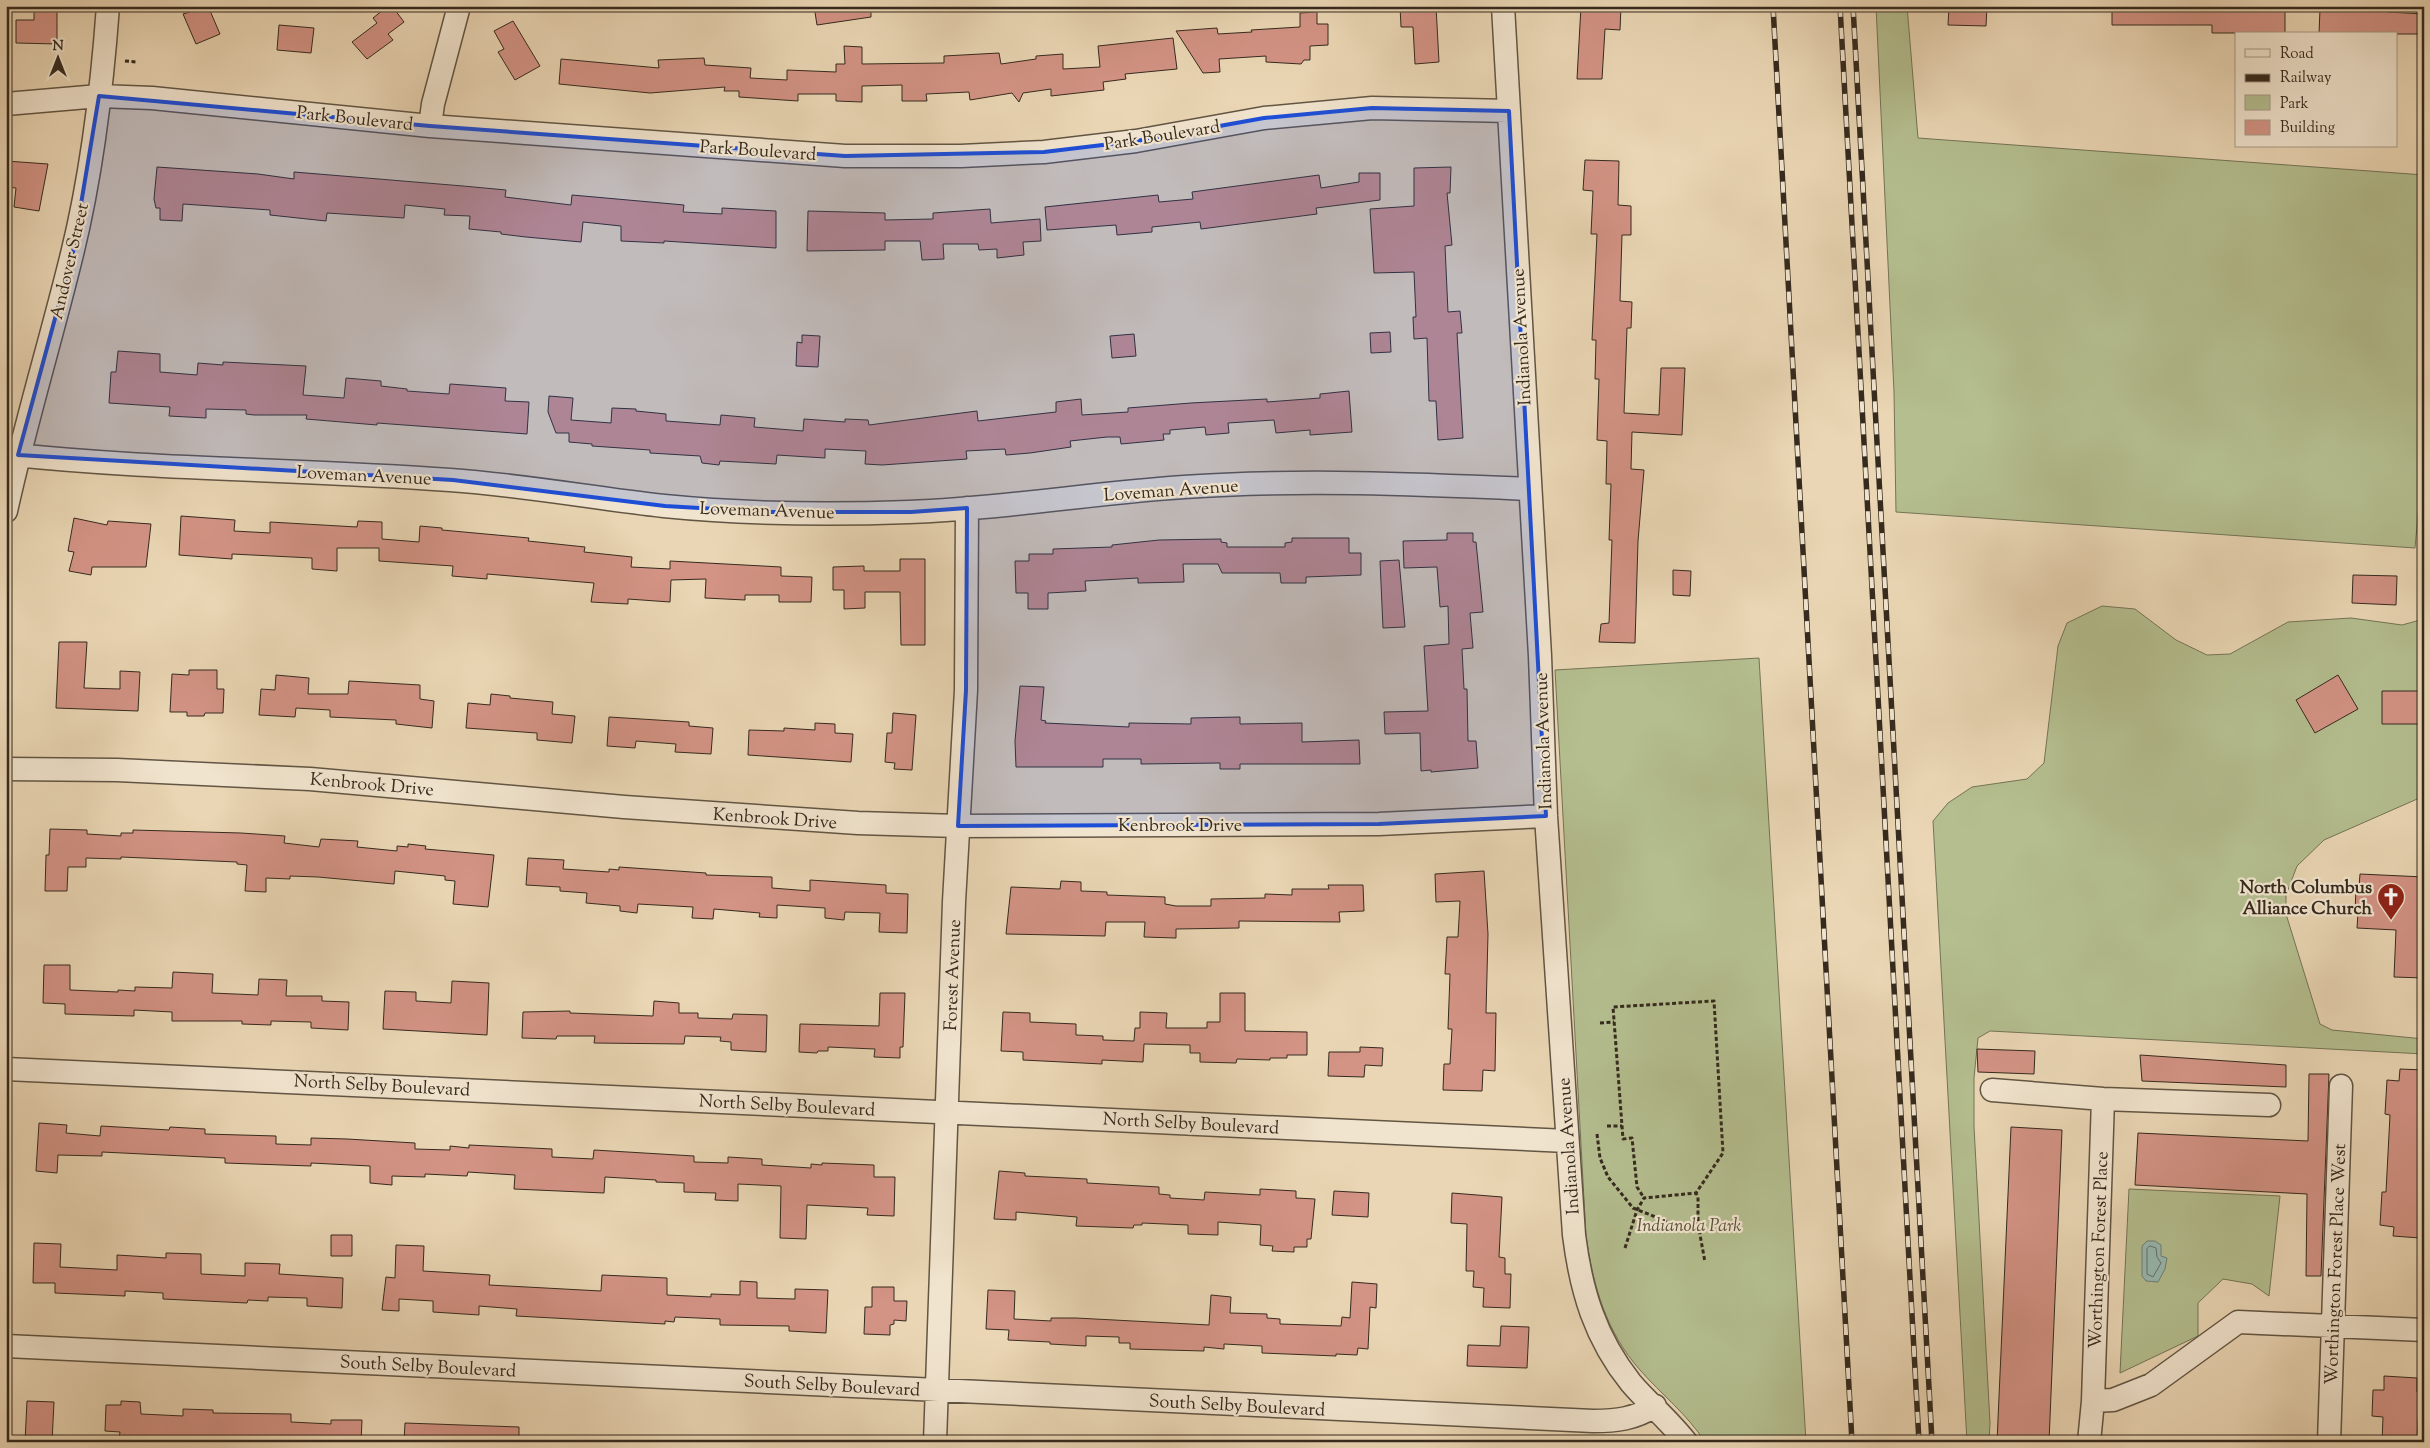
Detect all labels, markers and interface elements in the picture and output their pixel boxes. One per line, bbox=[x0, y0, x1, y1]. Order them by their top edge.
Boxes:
north arrow bbox=[32, 32, 82, 82]
legend bbox=[2235, 32, 2398, 148]
text: N bbox=[52, 37, 64, 57]
text: Road bbox=[2280, 44, 2314, 65]
text: Railway bbox=[2280, 68, 2332, 89]
text: Park bbox=[2280, 94, 2309, 115]
street label: Park Boulevard bbox=[295, 101, 414, 139]
street label: Park Boulevard bbox=[1102, 115, 1222, 159]
text: Building bbox=[2280, 118, 2335, 139]
street label: Park Boulevard bbox=[699, 135, 817, 169]
street label: Andover Street bbox=[45, 201, 97, 322]
street label: Indianola Avenue bbox=[1506, 268, 1540, 406]
street label: Loveman Avenue bbox=[296, 460, 432, 494]
street label: Loveman Avenue bbox=[1103, 474, 1240, 510]
street label: Loveman Avenue bbox=[699, 497, 835, 527]
street label: Indianola Avenue bbox=[1530, 672, 1560, 810]
street label: Kenbrook Drive bbox=[309, 768, 435, 804]
street label: Kenbrook Drive bbox=[712, 803, 838, 837]
street label: Kenbrook Drive bbox=[1118, 814, 1242, 840]
place label: North Columbus Alliance Church bbox=[2240, 876, 2372, 923]
church icon: North Columbus Alliance Church bbox=[2376, 882, 2406, 921]
street label: Forest Avenue bbox=[939, 919, 969, 1031]
street label: North Selby Boulevard bbox=[293, 1069, 471, 1105]
street label: Indianola Avenue bbox=[1552, 1076, 1588, 1215]
street label: North Selby Boulevard bbox=[698, 1089, 876, 1125]
street label: North Selby Boulevard bbox=[1102, 1107, 1280, 1143]
street label: Worthington Forest Place West bbox=[2320, 1143, 2354, 1385]
street label: Worthington Forest Place bbox=[2084, 1151, 2116, 1349]
park label: Indianola Park bbox=[1637, 1214, 1741, 1240]
street label: South Selby Boulevard bbox=[339, 1350, 517, 1386]
street label: South Selby Boulevard bbox=[743, 1369, 921, 1405]
street label: South Selby Boulevard bbox=[1148, 1389, 1326, 1425]

